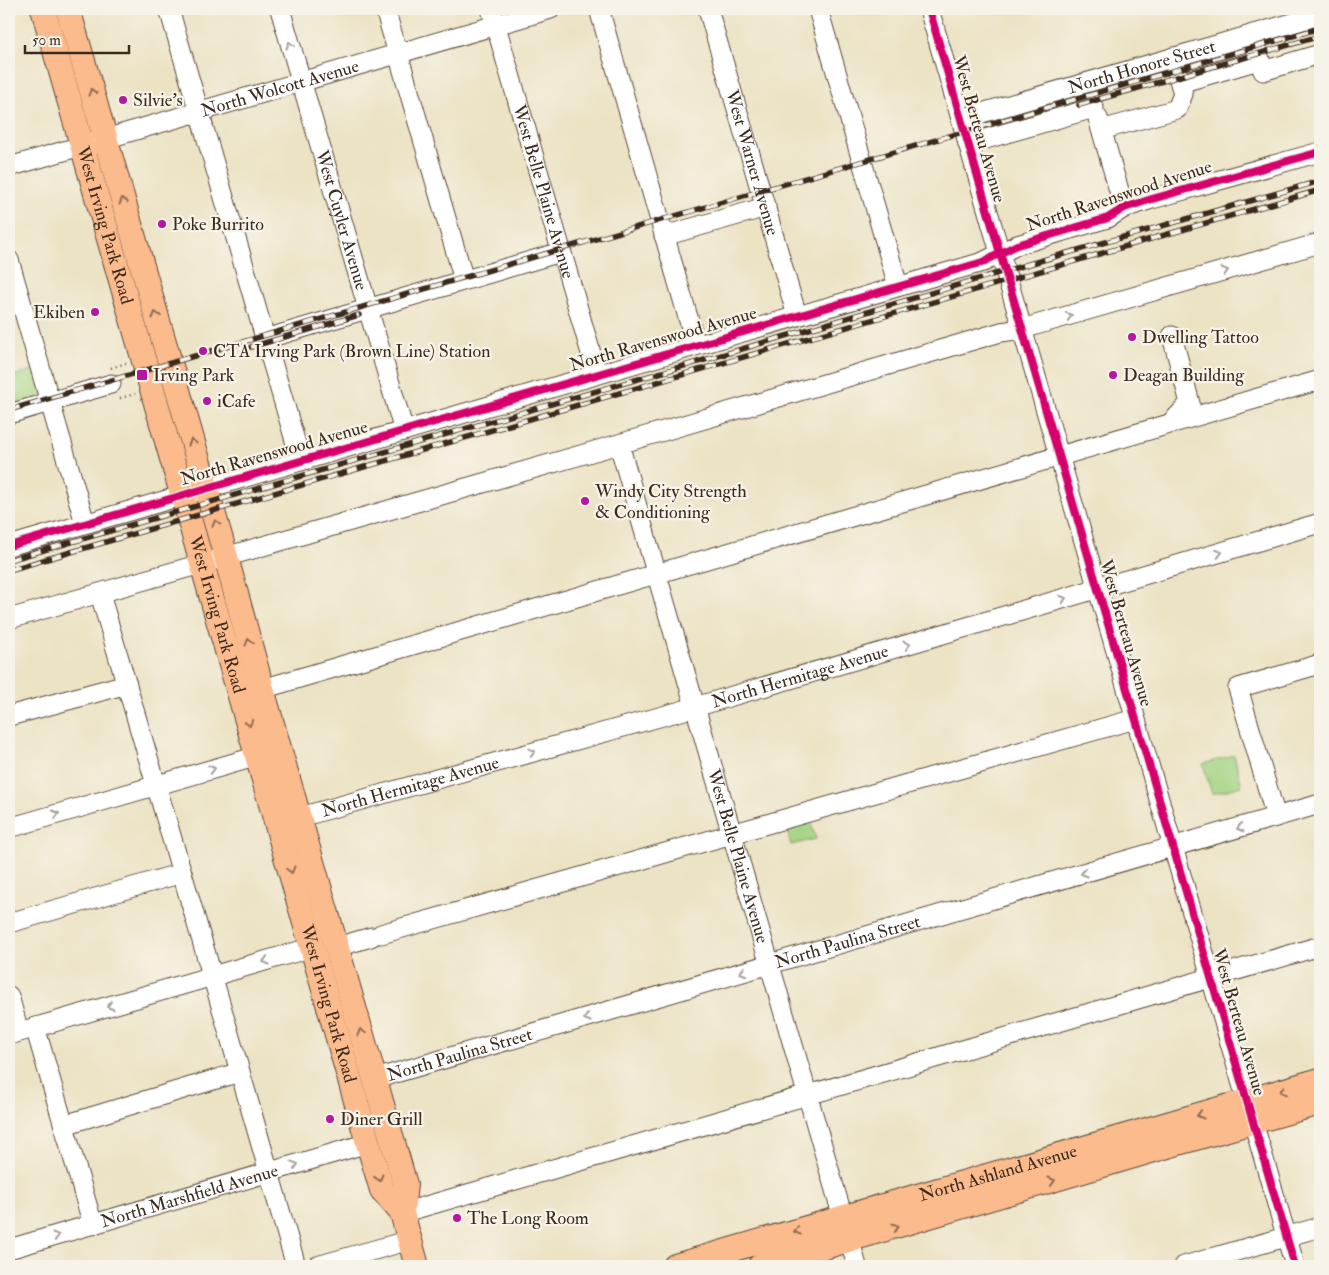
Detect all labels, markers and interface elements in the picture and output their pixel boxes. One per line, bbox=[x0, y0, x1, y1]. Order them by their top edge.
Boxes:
scale bar bbox=[25, 22, 129, 54]
text: 50 m bbox=[32, 31, 61, 50]
street label: North Honore Street bbox=[1065, 34, 1218, 99]
one-way arrow bbox=[286, 42, 296, 50]
street label: West Berteau Avenue bbox=[947, 52, 1011, 206]
street label: North Wolcott Avenue bbox=[198, 54, 362, 122]
street label: West Warner Avenue bbox=[720, 86, 785, 239]
one-way arrow bbox=[87, 89, 97, 97]
place label: Silvie's bbox=[133, 89, 183, 112]
marker: Silvie's bbox=[117, 94, 129, 106]
street label: West Belle Plaine Avenue bbox=[508, 101, 580, 282]
street label: West Irving Park Road bbox=[71, 143, 139, 307]
street label: West Cuyler Avenue bbox=[310, 146, 374, 293]
street label: North Ravenswood Avenue bbox=[1023, 155, 1215, 237]
one-way arrow bbox=[118, 197, 129, 206]
place label: Poke Burrito bbox=[172, 213, 264, 236]
marker: Poke Burrito bbox=[156, 218, 168, 230]
one-way arrow bbox=[1220, 266, 1228, 276]
place label: Ekiben bbox=[33, 301, 85, 324]
street label: North Ravenswood Avenue bbox=[567, 301, 760, 377]
marker: Ekiben bbox=[89, 306, 101, 318]
one-way arrow bbox=[1064, 311, 1072, 321]
one-way arrow bbox=[151, 312, 161, 320]
place label: Dwelling Tattoo bbox=[1142, 326, 1259, 349]
marker: Dwelling Tattoo bbox=[1126, 331, 1138, 343]
place label: CTA Irving Park (Brown Line) Station bbox=[213, 340, 490, 363]
marker: CTA Irving Park (Brown Line) Station bbox=[197, 345, 209, 357]
place label: Irving Park bbox=[153, 364, 235, 387]
place label: Deagan Building bbox=[1123, 364, 1245, 387]
marker: Irving Park bbox=[135, 368, 149, 382]
marker: Deagan Building bbox=[1107, 369, 1119, 381]
place label: iCafe bbox=[217, 390, 256, 413]
marker: iCafe bbox=[201, 395, 213, 407]
street label: North Ravenswood Avenue bbox=[178, 415, 371, 491]
one-way arrow bbox=[188, 438, 198, 446]
place label: Windy City Strength & Conditioning bbox=[594, 480, 747, 524]
marker: Windy City Strength & Conditioning bbox=[579, 495, 591, 507]
one-way arrow bbox=[211, 519, 222, 527]
street label: West Irving Park Road bbox=[184, 532, 251, 696]
one-way arrow bbox=[1214, 548, 1223, 559]
street label: West Berteau Avenue bbox=[1094, 556, 1158, 710]
one-way arrow bbox=[1058, 594, 1066, 604]
one-way arrow bbox=[245, 638, 255, 646]
street label: North Hermitage Avenue bbox=[709, 639, 892, 713]
one-way arrow bbox=[902, 640, 911, 650]
one-way arrow bbox=[243, 719, 253, 727]
one-way arrow bbox=[527, 748, 536, 758]
street label: North Hermitage Avenue bbox=[319, 751, 502, 822]
one-way arrow bbox=[207, 765, 215, 775]
street label: West Belle Plaine Avenue bbox=[702, 765, 775, 946]
one-way arrow bbox=[51, 810, 59, 820]
one-way arrow bbox=[1236, 822, 1244, 832]
one-way arrow bbox=[285, 866, 296, 875]
one-way arrow bbox=[1079, 867, 1088, 878]
street label: North Paulina Street bbox=[772, 909, 923, 974]
street label: West Irving Park Road bbox=[295, 921, 362, 1085]
street label: West Berteau Avenue bbox=[1207, 945, 1271, 1099]
one-way arrow bbox=[262, 955, 271, 965]
one-way arrow bbox=[739, 967, 748, 977]
one-way arrow bbox=[106, 1000, 114, 1010]
one-way arrow bbox=[583, 1012, 591, 1022]
street label: North Paulina Street bbox=[384, 1022, 535, 1086]
one-way arrow bbox=[357, 1029, 367, 1037]
one-way arrow bbox=[1280, 1085, 1288, 1095]
place label: Diner Grill bbox=[340, 1108, 423, 1131]
one-way arrow bbox=[1196, 1110, 1204, 1120]
marker: Diner Grill bbox=[324, 1113, 336, 1125]
street label: North Ashland Avenue bbox=[916, 1139, 1080, 1207]
street label: North Marshfield Avenue bbox=[98, 1159, 281, 1233]
one-way arrow bbox=[291, 1161, 299, 1171]
one-way arrow bbox=[373, 1173, 383, 1182]
one-way arrow bbox=[1048, 1176, 1056, 1186]
place label: The Long Room bbox=[467, 1207, 589, 1230]
marker: The Long Room bbox=[451, 1212, 463, 1224]
one-way arrow bbox=[892, 1222, 900, 1232]
one-way arrow bbox=[793, 1226, 801, 1236]
one-way arrow bbox=[51, 1231, 59, 1241]

